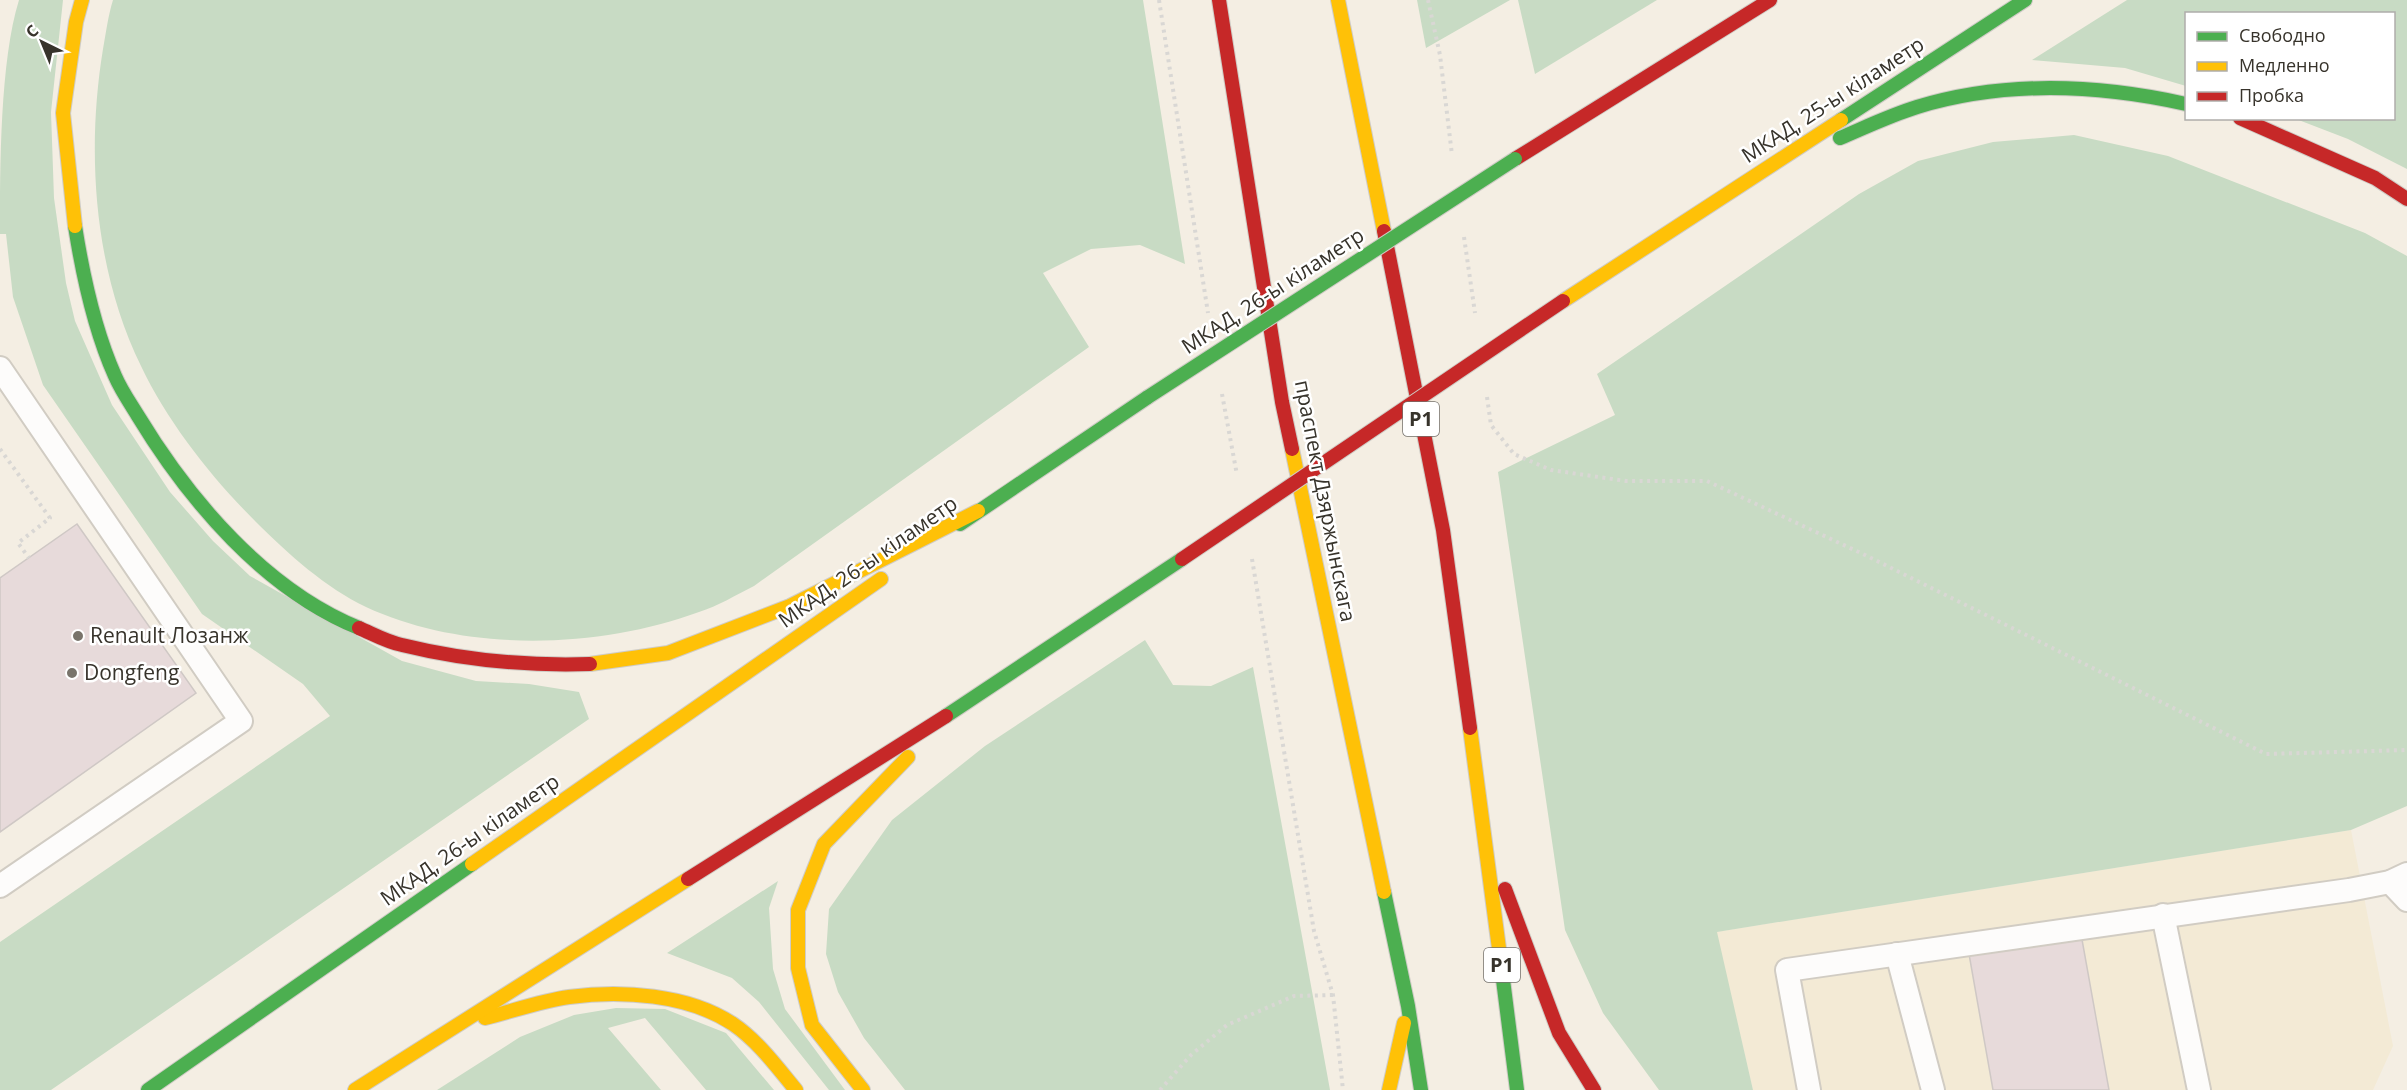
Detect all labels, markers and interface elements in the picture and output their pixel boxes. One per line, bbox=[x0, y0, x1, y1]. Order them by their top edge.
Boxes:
north arrow bbox=[12, 12, 72, 72]
legend bbox=[2185, 12, 2395, 120]
text: С bbox=[21, 20, 43, 43]
text: Свободно bbox=[2239, 23, 2326, 47]
street label: МКАД, 25-ы кіламетр bbox=[1736, 30, 1929, 169]
text: Медленно bbox=[2239, 53, 2330, 77]
text: Пробка bbox=[2239, 83, 2304, 107]
street label: МКАД, 26-ы кіламетр bbox=[1176, 221, 1369, 360]
street label: праспект Дзяржынскага bbox=[1289, 378, 1363, 624]
road number: Р1 bbox=[1403, 402, 1439, 436]
street label: МКАД, 26-ы кіламетр bbox=[772, 489, 962, 634]
place label: Renault Лозанж bbox=[90, 621, 249, 649]
marker: Renault Лозанж bbox=[71, 629, 85, 643]
place label: Dongfeng bbox=[84, 658, 179, 686]
marker: Dongfeng bbox=[65, 666, 79, 680]
street label: МКАД, 26-ы кіламетр bbox=[374, 767, 564, 912]
road number: Р1 bbox=[1484, 948, 1520, 982]

